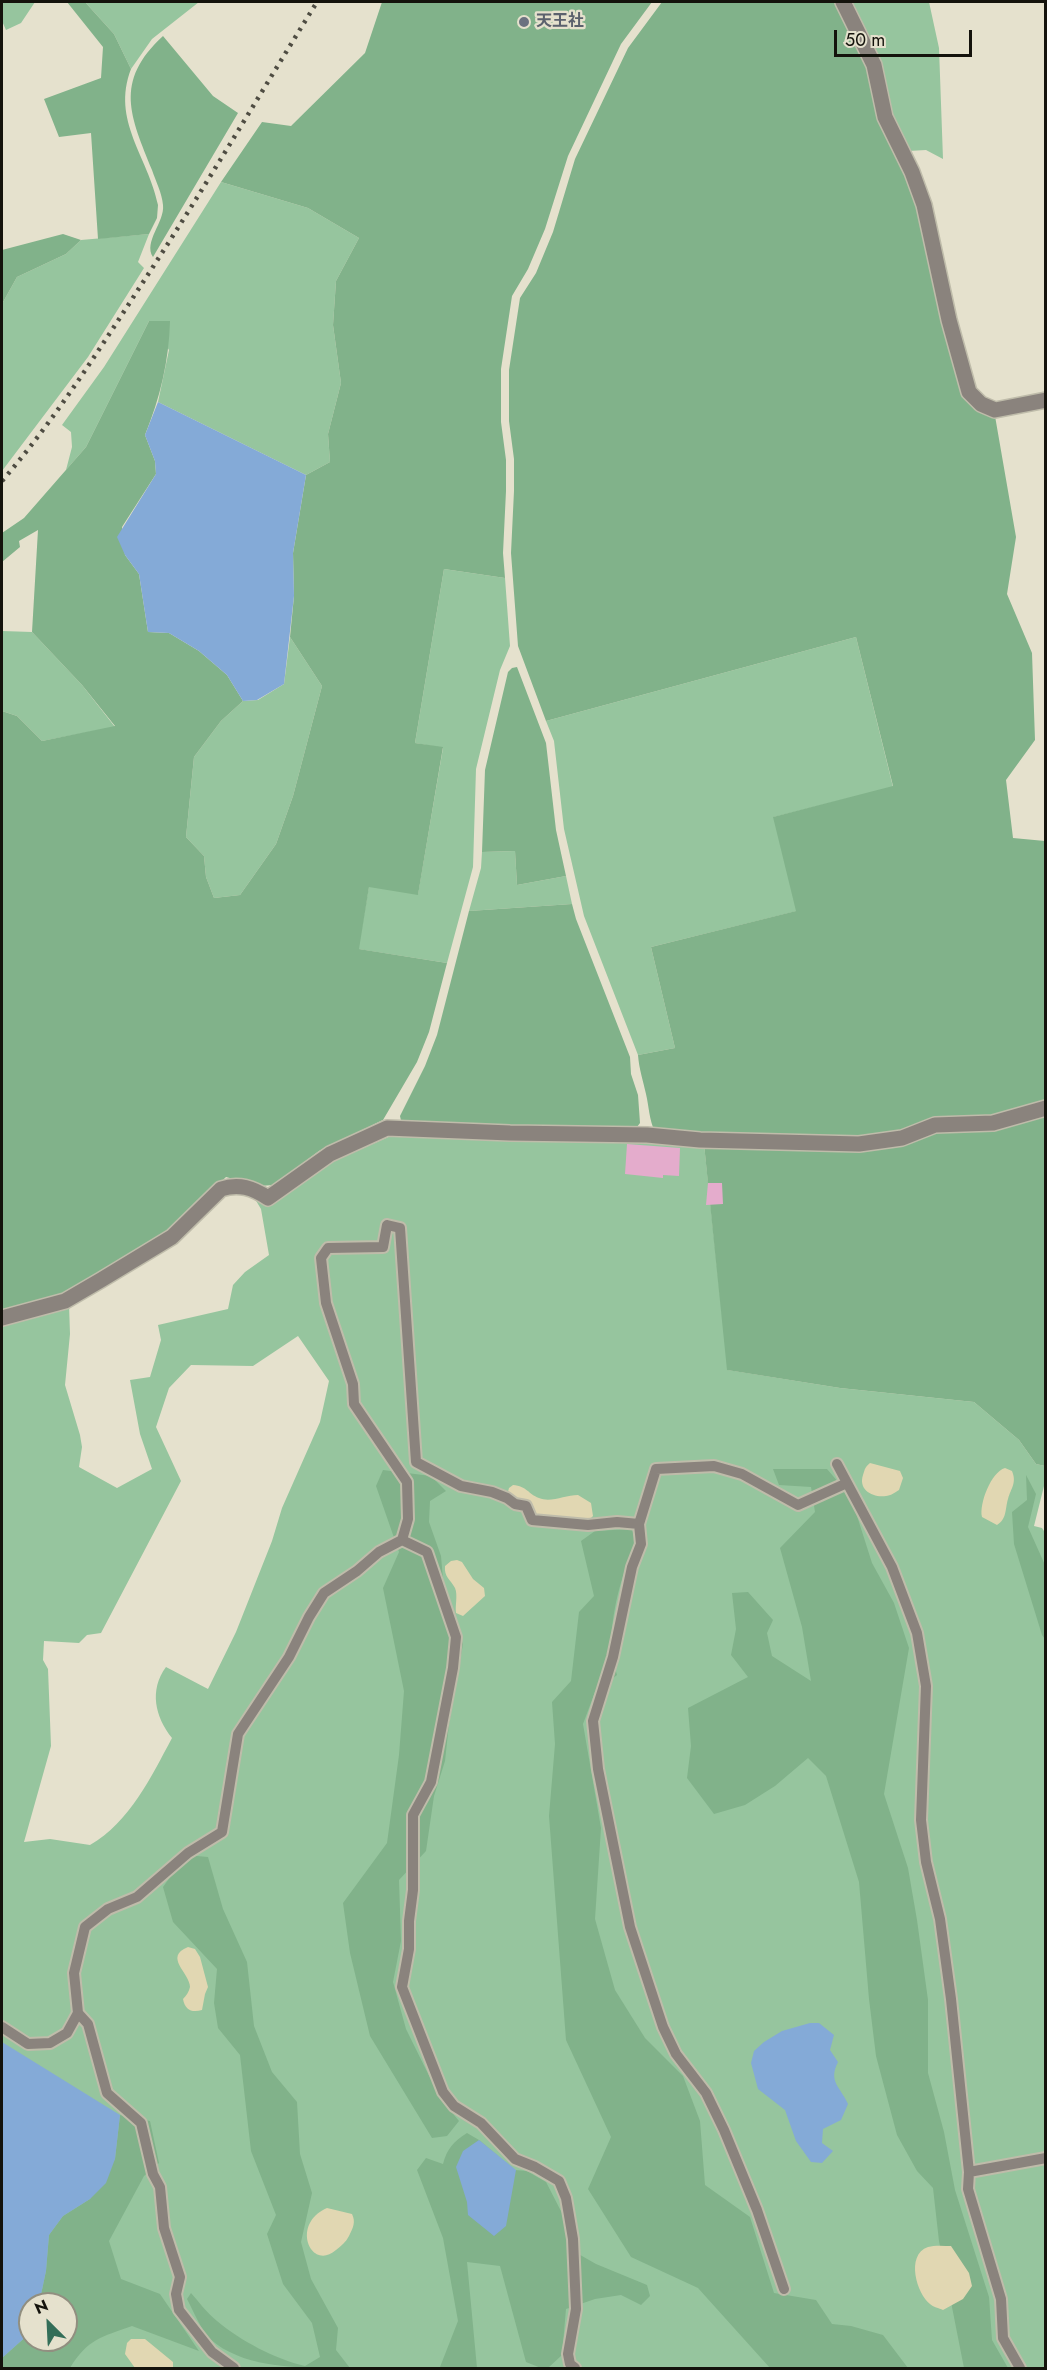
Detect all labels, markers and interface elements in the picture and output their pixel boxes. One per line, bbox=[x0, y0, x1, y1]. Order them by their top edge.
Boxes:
place label: 天王社 bbox=[536, 12, 584, 32]
marker: 天王社 bbox=[517, 15, 531, 29]
scale bar bbox=[837, 18, 975, 56]
text: 50 m bbox=[845, 27, 885, 53]
north arrow bbox=[18, 2292, 78, 2352]
text: N bbox=[31, 2294, 52, 2320]

